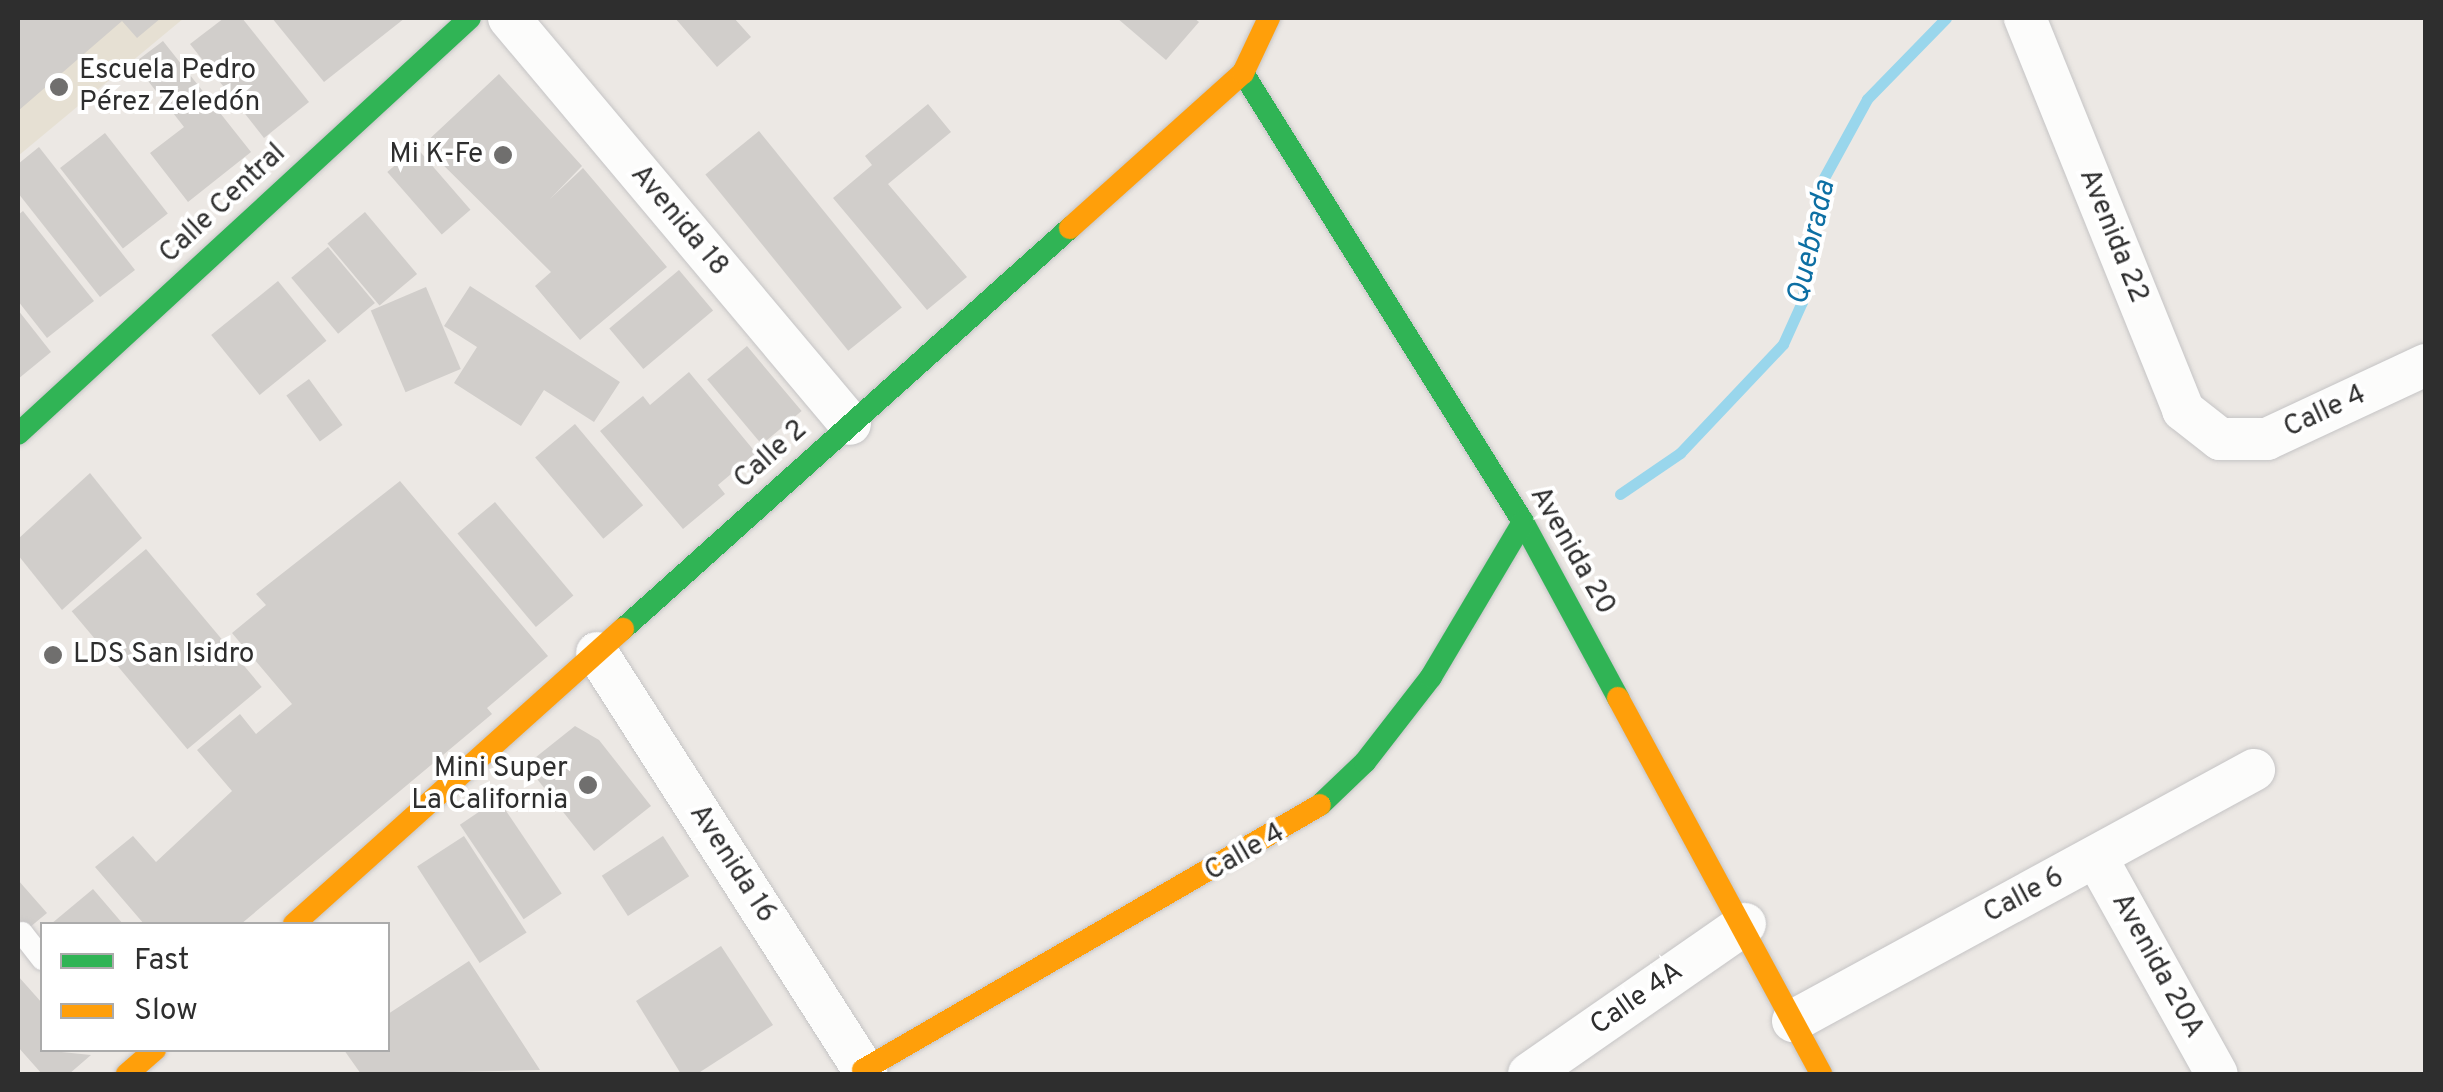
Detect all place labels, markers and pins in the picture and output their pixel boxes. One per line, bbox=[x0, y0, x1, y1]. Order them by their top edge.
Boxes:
place label: Escuela Pedro Pérez Zeledón bbox=[79, 54, 260, 120]
marker: Escuela Pedro Pérez Zeledón bbox=[48, 76, 70, 98]
place label: Mi K-Fe bbox=[389, 138, 483, 172]
marker: Mi K-Fe bbox=[492, 144, 514, 166]
place label: LDS San Isidro bbox=[73, 638, 254, 672]
marker: LDS San Isidro bbox=[42, 644, 64, 666]
place label: Mini Super La California bbox=[411, 752, 568, 818]
marker: Mini Super La California bbox=[577, 774, 599, 796]

